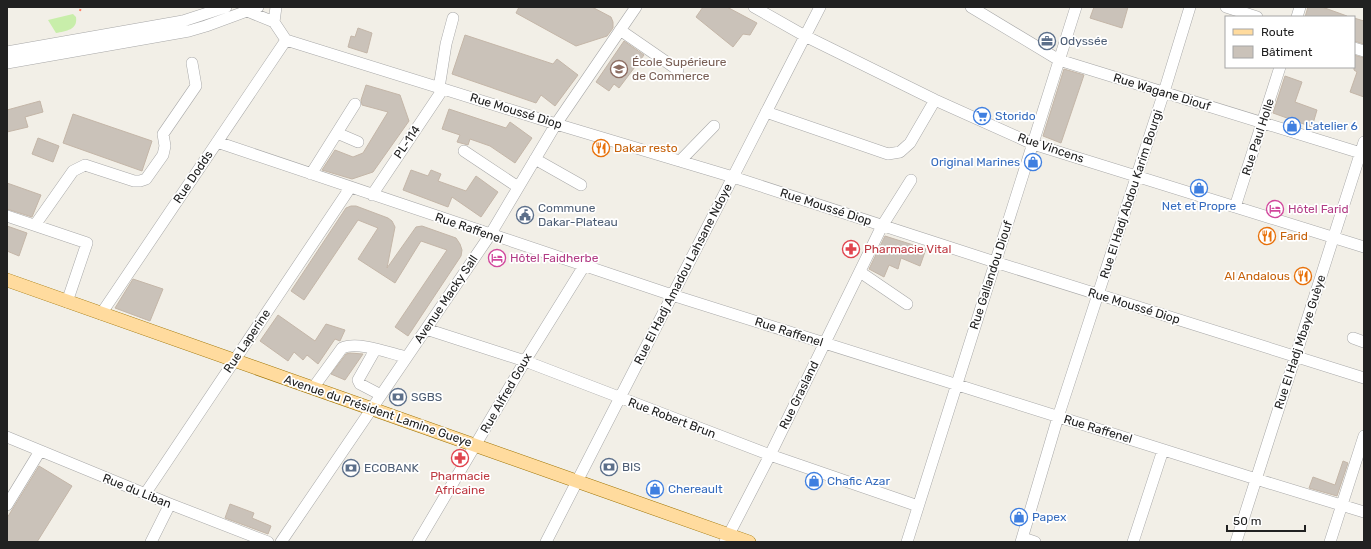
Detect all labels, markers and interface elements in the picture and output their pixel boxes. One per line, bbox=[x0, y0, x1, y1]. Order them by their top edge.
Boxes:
legend bbox=[1225, 16, 1355, 68]
text: Route bbox=[1261, 25, 1295, 39]
office icon: Odyssée bbox=[1037, 31, 1057, 51]
place label: Odyssée bbox=[1060, 34, 1108, 48]
text: Bâtiment bbox=[1261, 45, 1313, 59]
place label: École Supérieure de Commerce bbox=[632, 55, 727, 83]
school or university icon: École Supérieure de Commerce bbox=[609, 59, 629, 79]
street label: Rue Wagane Diouf bbox=[1112, 71, 1213, 114]
street label: Rue Moussé Diop bbox=[468, 90, 564, 132]
street label: Rue Paul Holle bbox=[1239, 97, 1277, 177]
supermarket icon: Storido bbox=[972, 106, 992, 126]
street label: Rue El Hadj Abdou Karim Bourgi bbox=[1097, 108, 1165, 280]
place label: Storido bbox=[995, 109, 1036, 123]
shop icon: L'atelier 6 bbox=[1282, 116, 1302, 136]
place label: L'atelier 6 bbox=[1305, 119, 1358, 133]
street label: PL-114 bbox=[391, 122, 423, 161]
street label: Rue Vincens bbox=[1016, 130, 1086, 166]
restaurant icon: Dakar resto bbox=[591, 138, 611, 158]
place label: Dakar resto bbox=[614, 141, 678, 155]
street label: Rue Dodds bbox=[170, 148, 216, 206]
shop icon: Original Marines bbox=[1023, 152, 1043, 172]
place label: Original Marines bbox=[931, 155, 1020, 169]
shop icon: Net et Propre bbox=[1189, 178, 1209, 198]
street label: Rue El Hadj Amadou Lahsane Ndoye bbox=[631, 181, 735, 367]
street label: Rue Moussé Diop bbox=[778, 186, 874, 228]
place label: Net et Propre bbox=[1162, 199, 1236, 213]
hotel icon: Hôtel Farid bbox=[1265, 199, 1285, 219]
place label: Commune Dakar-Plateau bbox=[538, 201, 618, 229]
place label: Hôtel Farid bbox=[1288, 202, 1349, 216]
public building icon: Commune Dakar-Plateau bbox=[515, 205, 535, 225]
street label: Rue Raffenel bbox=[433, 210, 505, 246]
street label: Rue Gallandou Diouf bbox=[967, 219, 1015, 331]
restaurant icon: Farid bbox=[1257, 226, 1277, 246]
place label: Farid bbox=[1280, 229, 1308, 243]
pharmacy icon: Pharmacie Vital bbox=[841, 239, 861, 259]
place label: Pharmacie Vital bbox=[864, 242, 951, 256]
hotel icon: Hôtel Faidherbe bbox=[487, 248, 507, 268]
place label: Hôtel Faidherbe bbox=[510, 251, 599, 265]
street label: Avenue Macky Sall bbox=[411, 252, 481, 346]
restaurant icon: Al Andalous bbox=[1293, 266, 1313, 286]
place label: Al Andalous bbox=[1224, 269, 1290, 283]
street label: Rue El Hadj Mbaye Guèye bbox=[1272, 273, 1328, 411]
street label: Rue Moussé Diop bbox=[1086, 285, 1182, 327]
street label: Rue Laperine bbox=[221, 306, 273, 375]
street label: Rue Raffenel bbox=[753, 314, 825, 350]
street label: Rue Alfred Goux bbox=[477, 350, 535, 435]
street label: Rue Grasland bbox=[776, 359, 822, 431]
street label: Avenue du Président Lamine Gueye bbox=[282, 372, 474, 450]
bank icon: SGBS bbox=[388, 387, 408, 407]
place label: SGBS bbox=[411, 390, 442, 404]
street label: Rue Robert Brun bbox=[626, 395, 718, 441]
street label: Rue Raffenel bbox=[1062, 412, 1134, 446]
pharmacy icon: Pharmacie Africaine bbox=[450, 448, 470, 468]
bank icon: BIS bbox=[599, 457, 619, 477]
bank icon: ECOBANK bbox=[341, 458, 361, 478]
place label: BIS bbox=[622, 460, 641, 474]
place label: ECOBANK bbox=[364, 461, 420, 475]
place label: Pharmacie Africaine bbox=[430, 469, 490, 497]
street label: Rue du Liban bbox=[101, 471, 173, 511]
shop icon: Chafic Azar bbox=[804, 471, 824, 491]
place label: Chafic Azar bbox=[827, 474, 890, 488]
shop icon: Chereault bbox=[645, 479, 665, 499]
place label: Chereault bbox=[668, 482, 723, 496]
shop icon: Papex bbox=[1009, 507, 1029, 527]
scale bar bbox=[1227, 507, 1305, 533]
place label: Papex bbox=[1032, 510, 1067, 524]
text: 50 m bbox=[1233, 514, 1261, 528]

